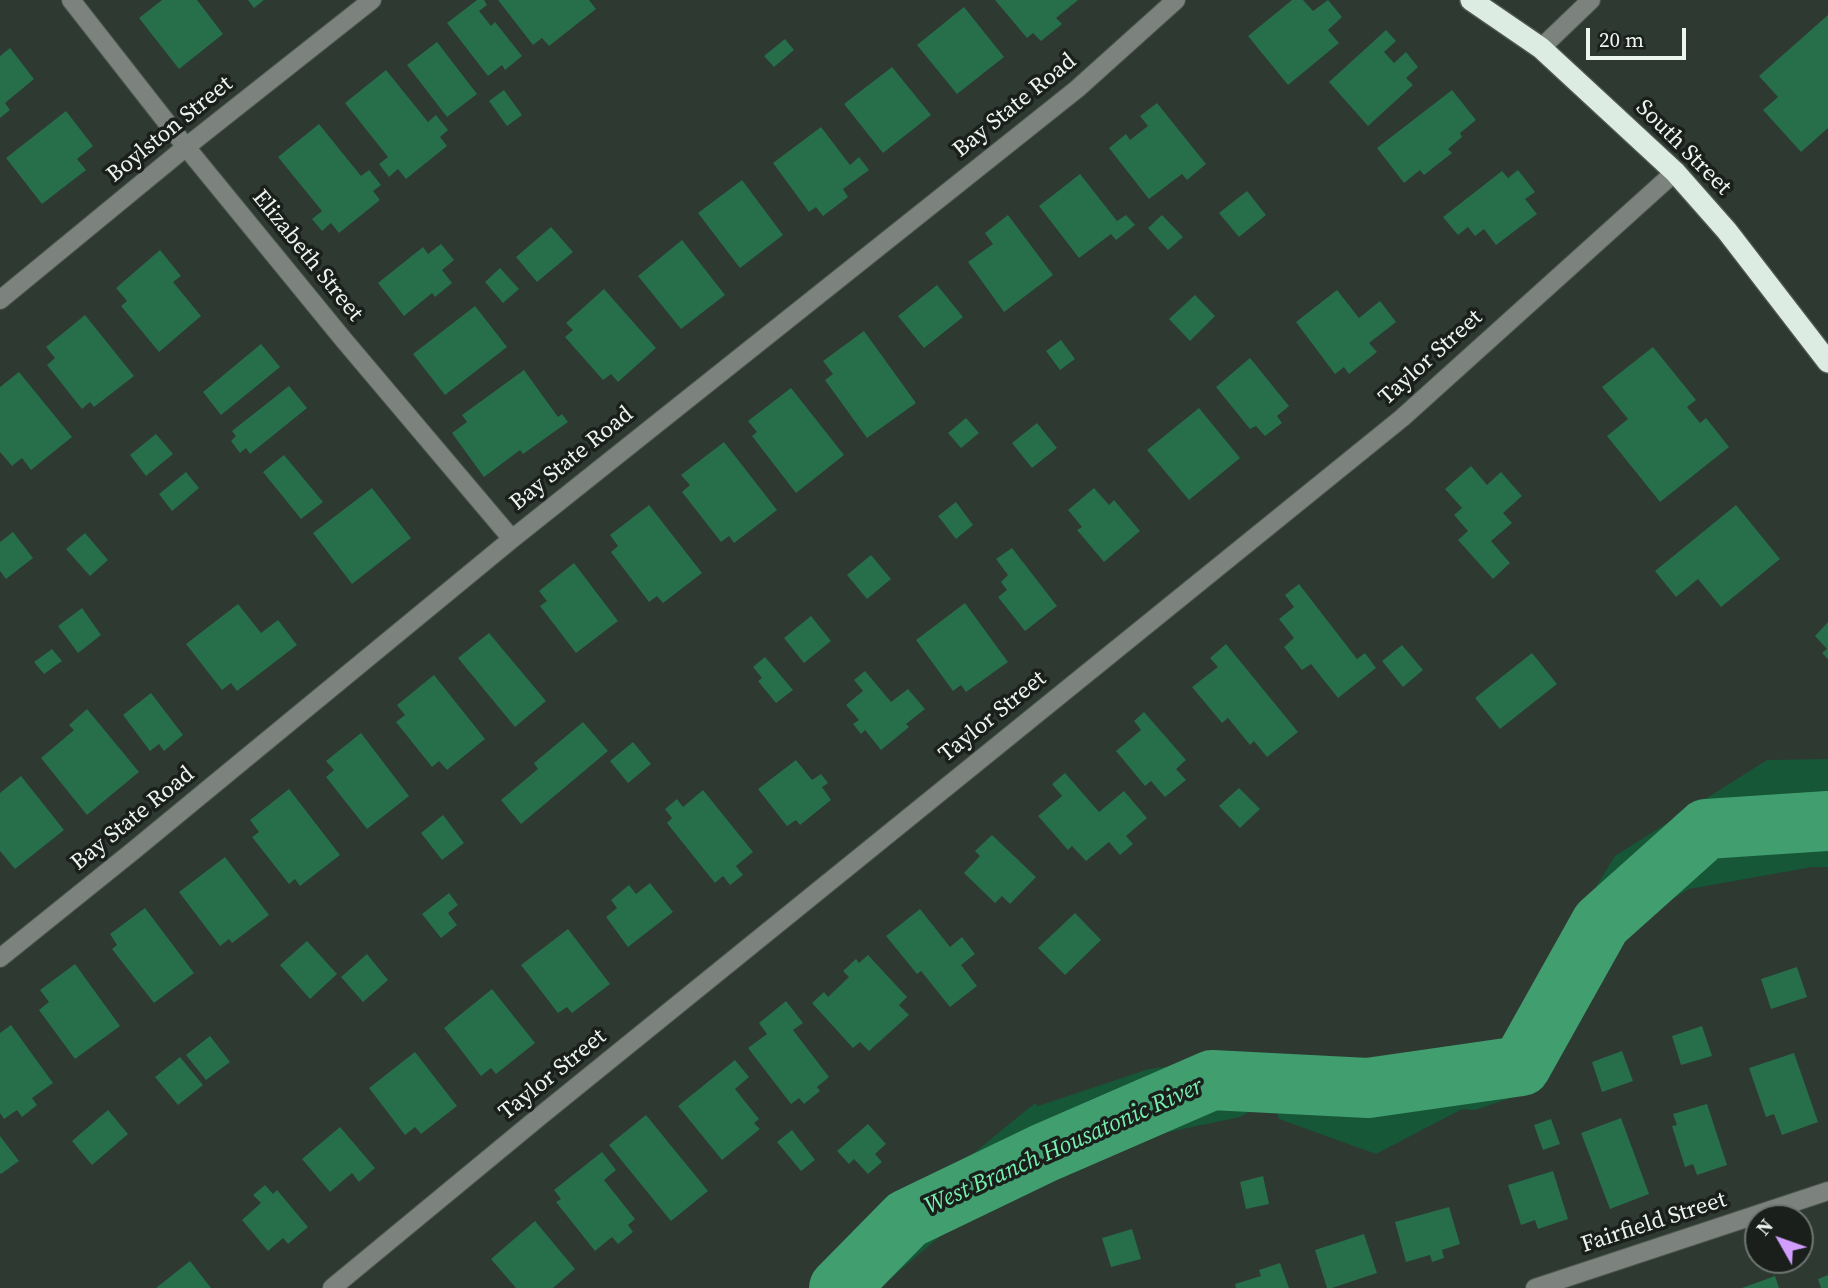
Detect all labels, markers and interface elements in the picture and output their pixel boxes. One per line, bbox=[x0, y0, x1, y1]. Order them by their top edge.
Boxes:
scale bar bbox=[1590, 14, 1690, 58]
text: 20 m bbox=[1599, 25, 1644, 54]
street label: Bay State Road bbox=[948, 48, 1082, 164]
street label: Boylston Street bbox=[102, 71, 238, 189]
street label: South Street bbox=[1630, 95, 1736, 201]
street label: Elizabeth Street bbox=[246, 185, 368, 327]
street label: Taylor Street bbox=[1374, 304, 1488, 412]
street label: Bay State Road bbox=[505, 401, 639, 517]
street label: Taylor Street bbox=[934, 665, 1052, 769]
street label: Bay State Road bbox=[66, 761, 200, 877]
street label: Taylor Street bbox=[494, 1023, 612, 1127]
water label: West Branch Housatonic River bbox=[920, 1072, 1208, 1222]
street label: Fairfield Street bbox=[1578, 1187, 1730, 1259]
north arrow bbox=[1744, 1204, 1814, 1274]
text: N bbox=[1750, 1213, 1779, 1240]

